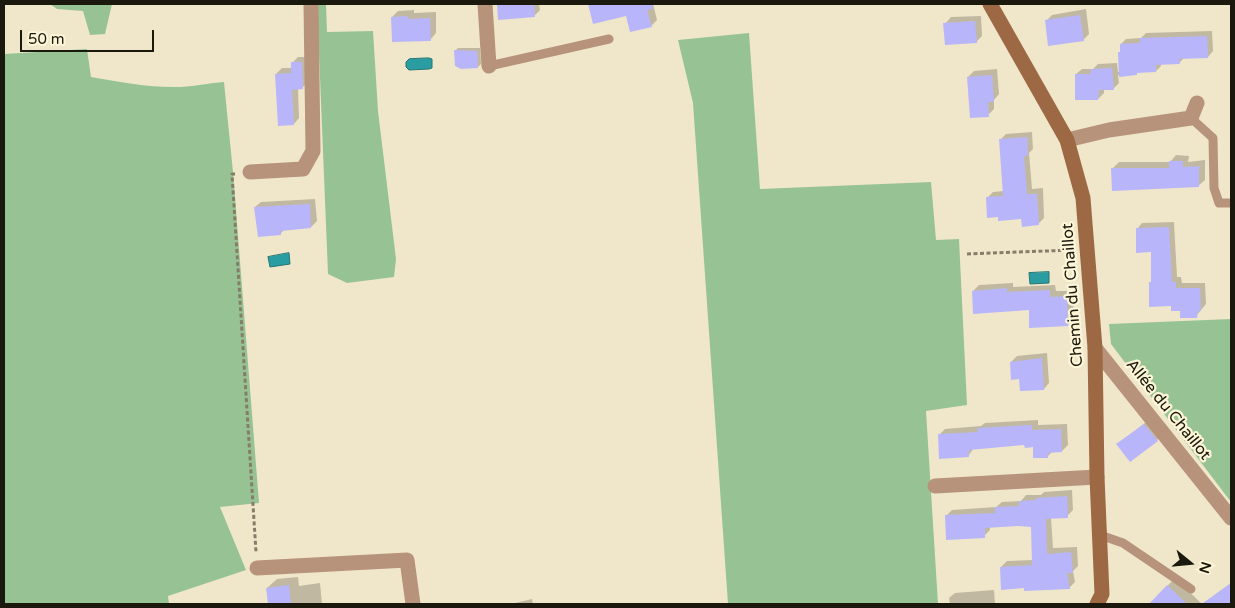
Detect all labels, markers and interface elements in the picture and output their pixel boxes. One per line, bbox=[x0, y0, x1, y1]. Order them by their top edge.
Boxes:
scale bar bbox=[22, 20, 156, 52]
text: 50 m bbox=[28, 30, 65, 48]
street label: Chemin du Chaillot bbox=[1058, 222, 1088, 368]
street label: Allée du Chaillot bbox=[1122, 356, 1214, 464]
north arrow bbox=[1165, 538, 1215, 588]
text: N bbox=[1195, 560, 1215, 575]

